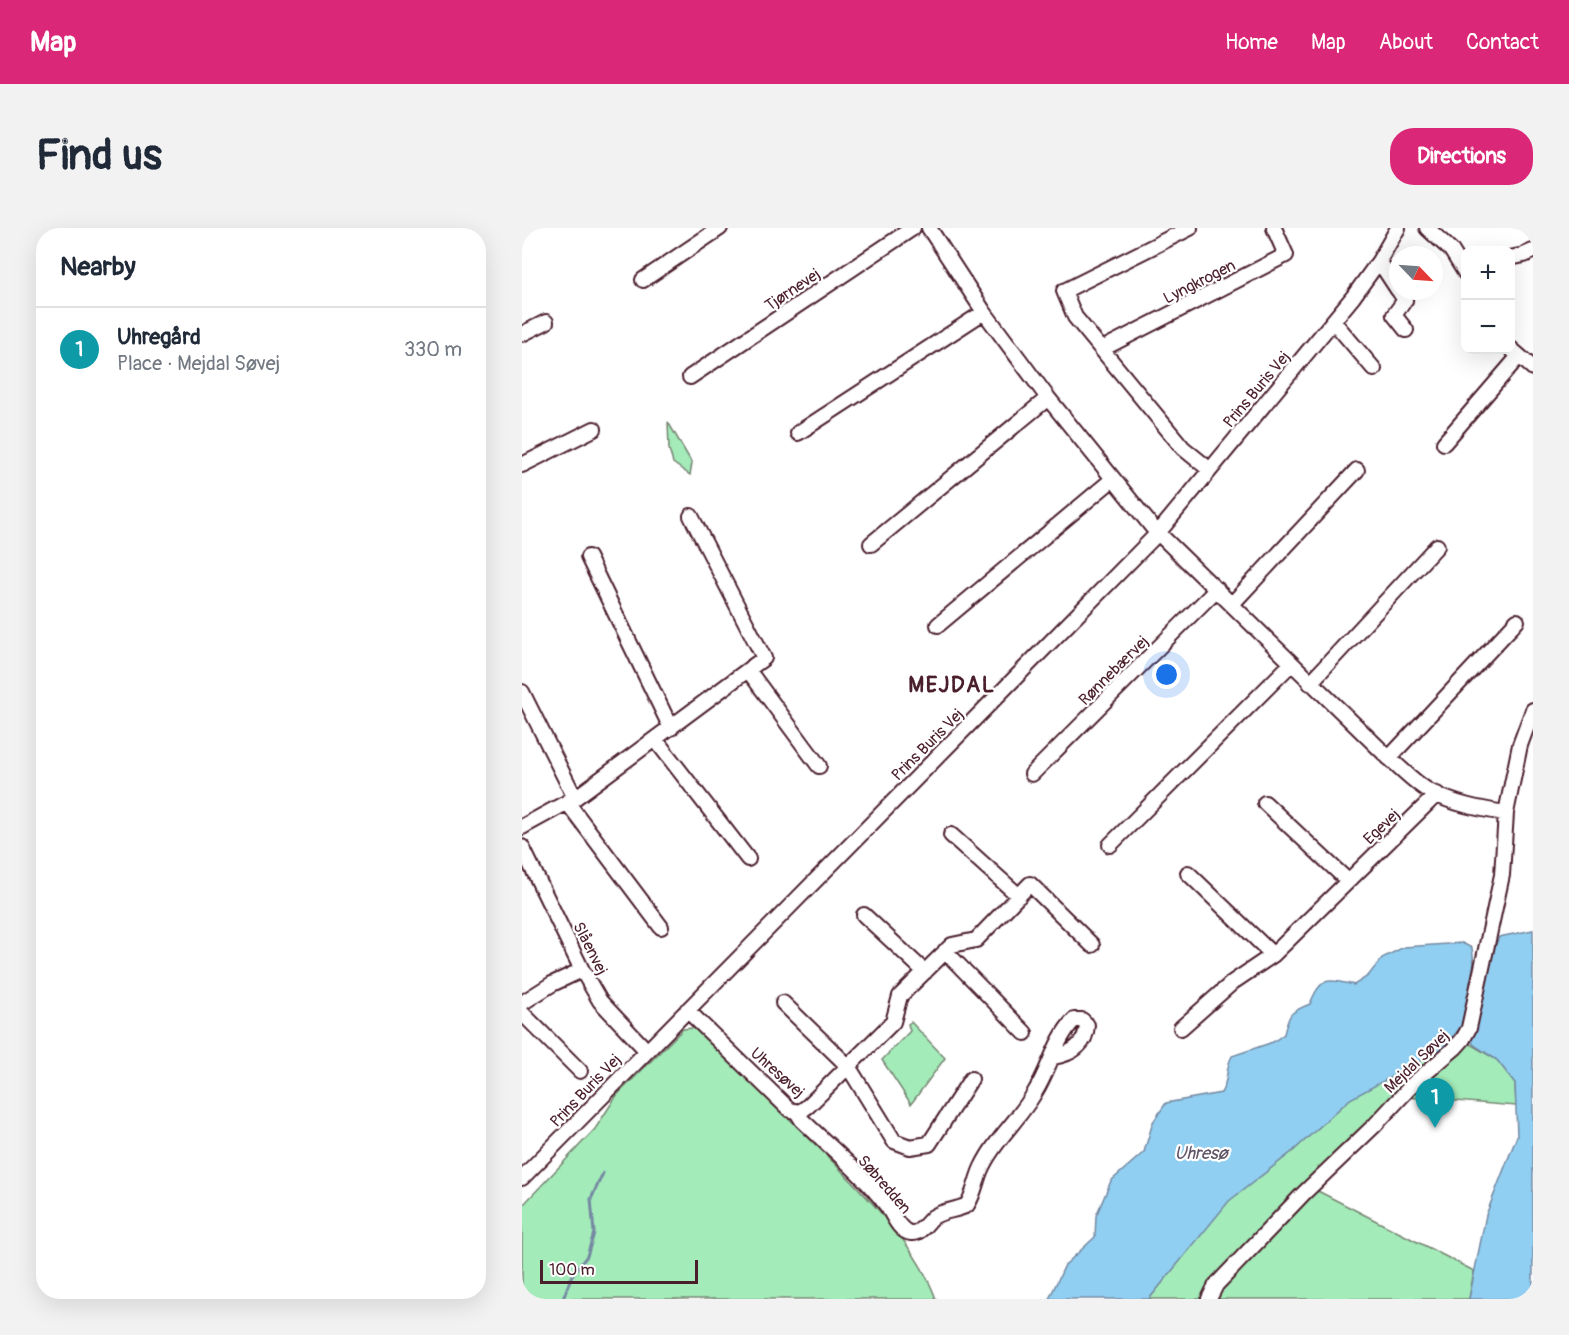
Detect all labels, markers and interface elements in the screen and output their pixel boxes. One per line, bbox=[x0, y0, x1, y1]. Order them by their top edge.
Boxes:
text: Map bbox=[30, 25, 76, 60]
text: Home bbox=[1225, 29, 1278, 56]
text: Map bbox=[1311, 29, 1346, 56]
text: About bbox=[1379, 29, 1433, 56]
text: Contact bbox=[1466, 29, 1539, 56]
button: Directions bbox=[1390, 128, 1533, 185]
text: Find us bbox=[36, 130, 162, 182]
north arrow bbox=[1389, 246, 1443, 300]
map controls bbox=[1461, 246, 1515, 354]
button: + bbox=[1461, 246, 1515, 300]
text: Nearby bbox=[60, 251, 136, 283]
street label: Lyngkrogen bbox=[1160, 255, 1239, 309]
street label: Tjørnevej bbox=[761, 264, 824, 316]
button: − bbox=[1461, 300, 1515, 354]
text: Uhregård bbox=[117, 323, 201, 351]
text: 1 bbox=[76, 337, 83, 362]
text: 330 m bbox=[404, 337, 462, 362]
street label: Prins Buris Vej bbox=[1219, 347, 1295, 432]
text: Place · Mejdal Søvej bbox=[117, 351, 280, 376]
street label: Rønnebærvej bbox=[1075, 632, 1153, 710]
your location bbox=[1152, 660, 1181, 689]
district label: MEJDAL bbox=[908, 671, 996, 699]
street label: Prins Buris Vej bbox=[888, 705, 968, 785]
street label: Egevej bbox=[1359, 805, 1404, 849]
street label: Slåenvej bbox=[568, 919, 612, 978]
street label: Mejdal Søvej bbox=[1380, 1026, 1453, 1098]
street label: Uhresøvej bbox=[746, 1043, 809, 1102]
street label: Prins Buris Vej bbox=[546, 1050, 625, 1131]
pin: 1 bbox=[1416, 1078, 1454, 1128]
water label: Uhresø bbox=[1174, 1142, 1230, 1165]
street label: Søbredden bbox=[853, 1151, 915, 1218]
scale bar bbox=[540, 1257, 698, 1284]
text: 100 m bbox=[549, 1260, 595, 1280]

